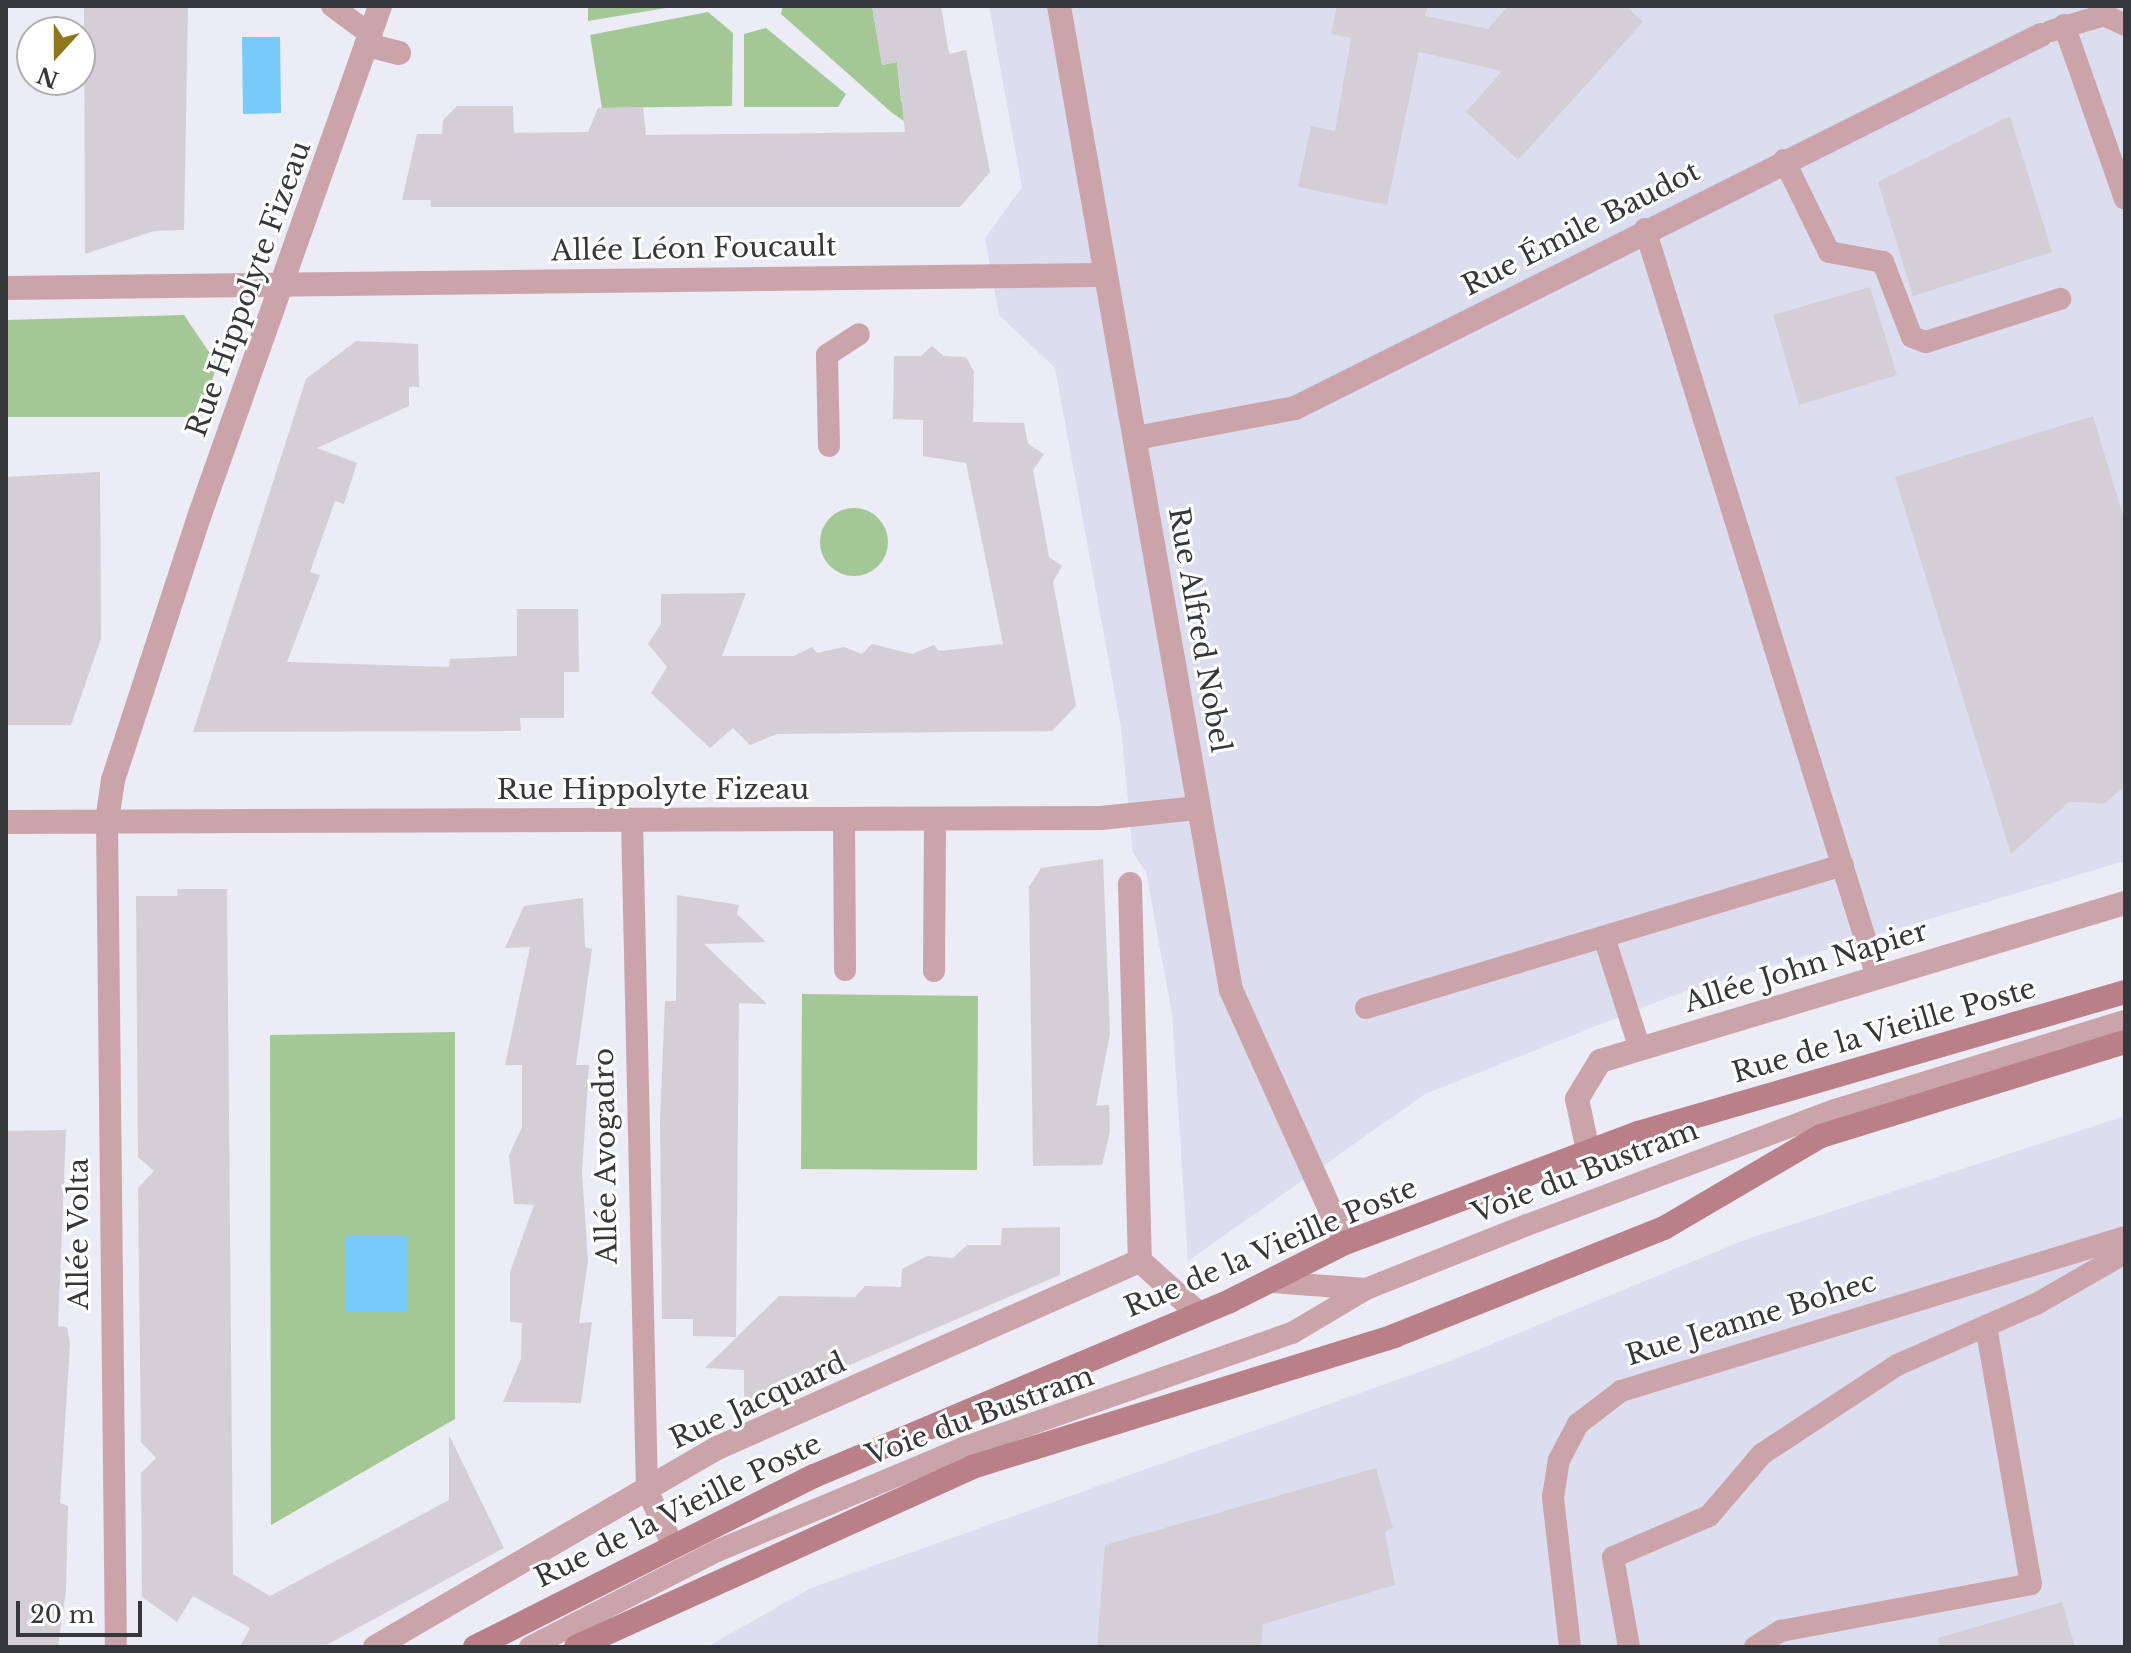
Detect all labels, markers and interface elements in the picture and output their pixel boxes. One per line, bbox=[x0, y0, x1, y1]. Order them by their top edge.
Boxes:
north arrow bbox=[16, 16, 96, 96]
text: N bbox=[33, 61, 62, 93]
street label: Rue Hippolyte Fizeau bbox=[180, 136, 318, 442]
street label: Rue Émile Baudot bbox=[1457, 155, 1705, 303]
street label: Allée Léon Foucault bbox=[551, 230, 837, 268]
street label: Rue Alfred Nobel bbox=[1161, 504, 1237, 756]
street label: Rue Hippolyte Fizeau bbox=[497, 773, 809, 807]
street label: Allée John Napier bbox=[1680, 914, 1932, 1020]
street label: Rue de la Vieille Poste bbox=[1728, 971, 2040, 1091]
street label: Allée Avogadro bbox=[587, 1047, 625, 1265]
street label: Voie du Bustram bbox=[1467, 1113, 1703, 1231]
street label: Allée Volta bbox=[62, 1157, 96, 1311]
street label: Rue de la Vieille Poste bbox=[1119, 1171, 1423, 1325]
street label: Rue Jeanne Bohec bbox=[1622, 1265, 1880, 1373]
street label: Rue Jacquard bbox=[665, 1346, 851, 1456]
street label: Voie du Bustram bbox=[862, 1359, 1098, 1473]
street label: Rue de la Vieille Poste bbox=[529, 1427, 827, 1595]
scale bar bbox=[20, 1585, 146, 1635]
text: 20 m bbox=[30, 1600, 95, 1629]

